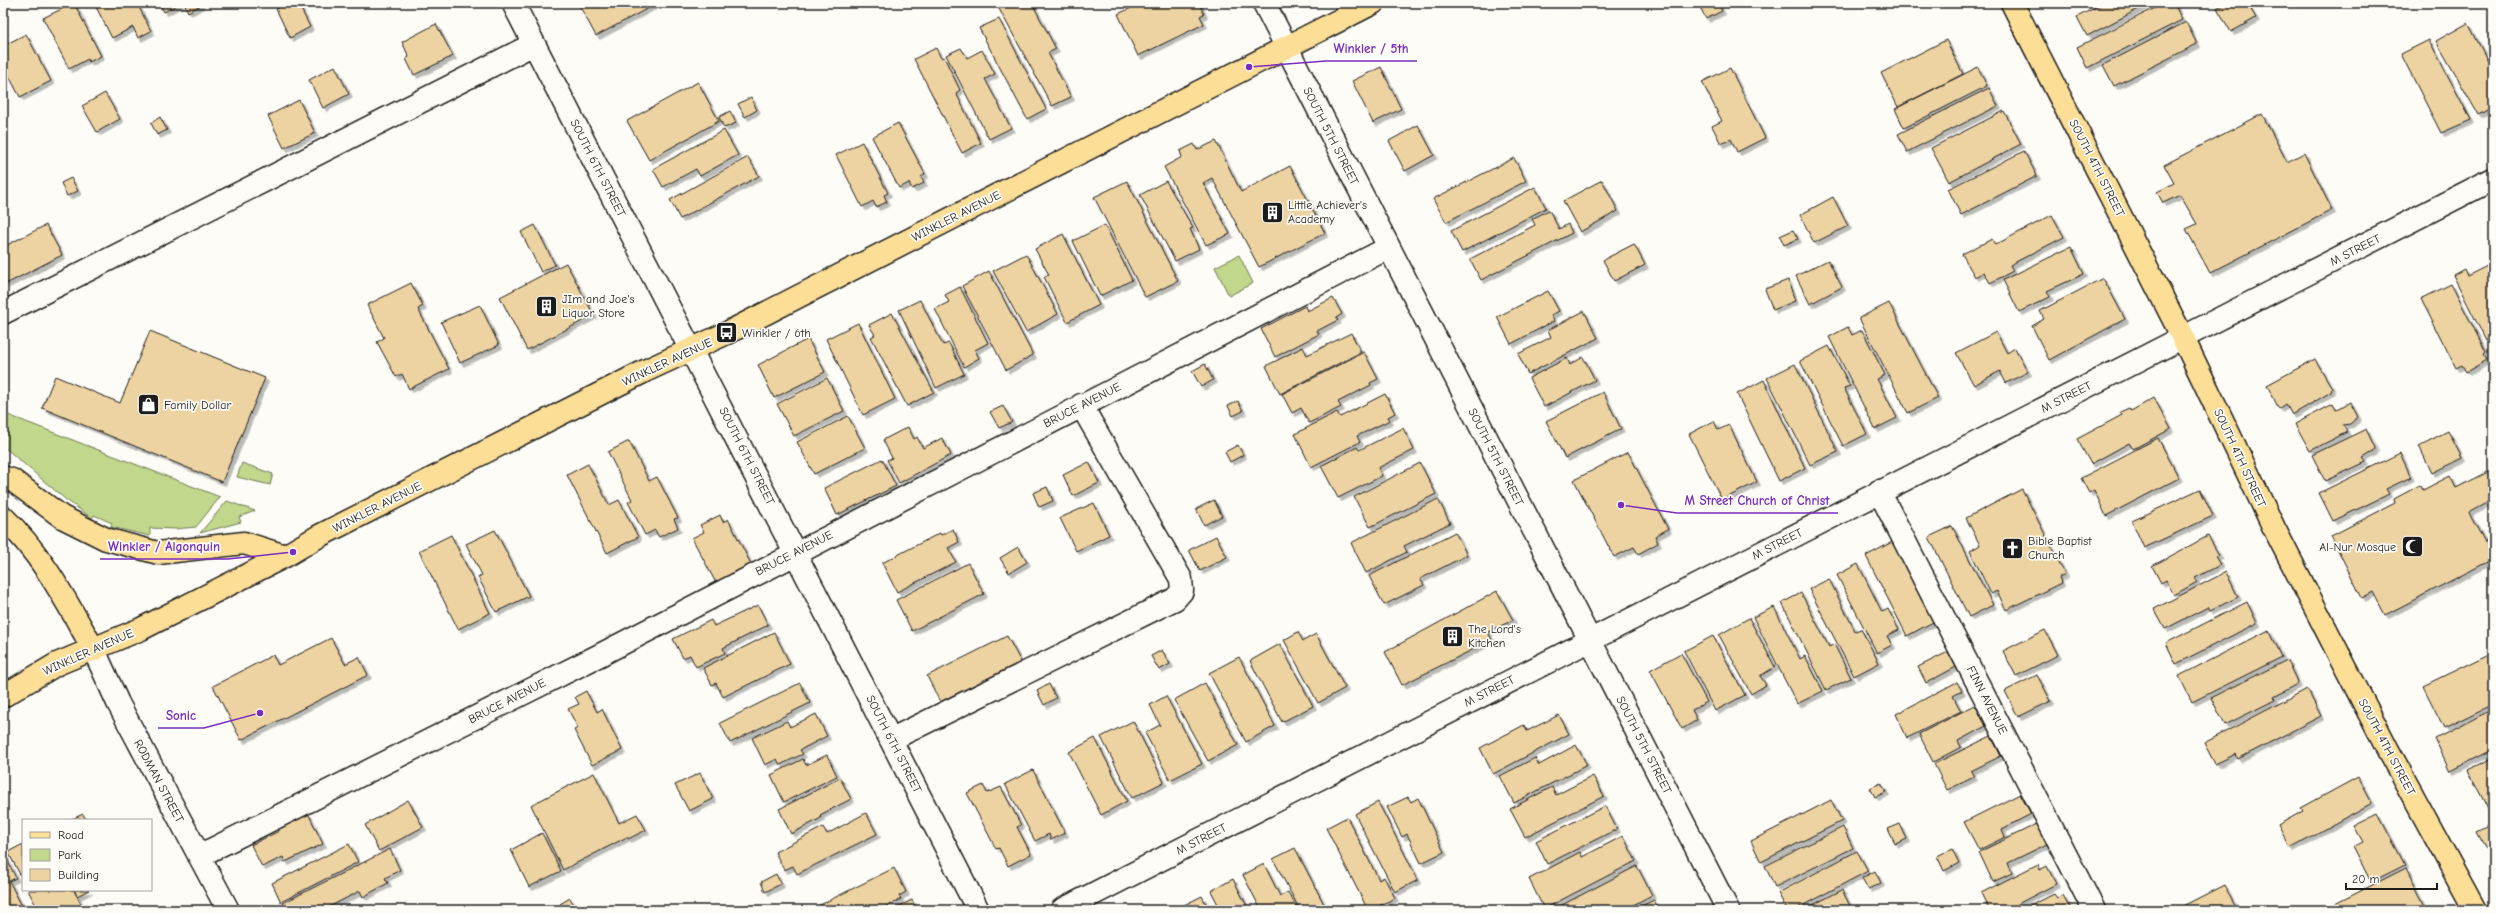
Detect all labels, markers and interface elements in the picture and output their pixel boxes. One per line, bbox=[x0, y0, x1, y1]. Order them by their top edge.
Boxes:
callout: Winkler / 5th bbox=[1326, 36, 1417, 61]
text: Winkler / 5th bbox=[1333, 41, 1409, 56]
street label: SOUTH 5TH STREET bbox=[1300, 85, 1362, 188]
street label: SOUTH 6TH STREET bbox=[567, 117, 629, 220]
street label: SOUTH 4TH STREET bbox=[2066, 117, 2128, 220]
street label: WINKLER AVENUE bbox=[909, 188, 1003, 244]
place label: Little Achiever's Academy bbox=[1288, 198, 1367, 226]
building icon: Little Achiever's Academy bbox=[1259, 199, 1285, 225]
street label: M STREET bbox=[2327, 231, 2383, 269]
place label: JIm and Joe's Liquor Store bbox=[562, 292, 635, 320]
building icon: JIm and Joe's Liquor Store bbox=[534, 293, 560, 319]
bus stop icon: Winkler / 6th bbox=[714, 320, 740, 346]
place label: Winkler / 6th bbox=[742, 326, 811, 340]
street label: WINKLER AVENUE bbox=[620, 335, 714, 389]
street label: M STREET bbox=[2038, 378, 2094, 416]
street label: BRUCE AVENUE bbox=[1041, 379, 1123, 431]
shop icon: Family Dollar bbox=[135, 392, 161, 418]
place label: Family Dollar bbox=[164, 398, 231, 412]
street label: SOUTH 6TH STREET bbox=[716, 405, 778, 508]
street label: SOUTH 5TH STREET bbox=[1465, 406, 1527, 509]
street label: SOUTH 4TH STREET bbox=[2211, 406, 2269, 510]
street label: WINKLER AVENUE bbox=[330, 479, 424, 535]
callout: M Street Church of Christ bbox=[1677, 488, 1838, 513]
text: M Street Church of Christ bbox=[1684, 493, 1830, 508]
street label: M STREET bbox=[1749, 525, 1805, 563]
street label: BRUCE AVENUE bbox=[753, 527, 835, 579]
callout: Winkler / Algonquin bbox=[100, 534, 228, 559]
place label: Bible Baptist Church bbox=[2028, 534, 2092, 562]
mosque icon: Al-Nur Mosque bbox=[2399, 534, 2425, 560]
church icon: Bible Baptist Church bbox=[2000, 535, 2026, 561]
text: Winkler / Algonquin bbox=[108, 539, 220, 554]
place label: Al-Nur Mosque bbox=[2319, 540, 2396, 554]
place label: The Lord's Kitchen bbox=[1468, 622, 1521, 650]
building icon: The Lord's Kitchen bbox=[1440, 623, 1466, 649]
street label: WINKLER AVENUE bbox=[41, 626, 135, 678]
street label: FINN AVENUE bbox=[1964, 663, 2010, 737]
street label: M STREET bbox=[1461, 672, 1517, 710]
street label: BRUCE AVENUE bbox=[466, 675, 548, 727]
street label: SOUTH 6TH STREET bbox=[863, 693, 925, 796]
street label: SOUTH 5TH STREET bbox=[1613, 694, 1675, 797]
street label: SOUTH 4TH STREET bbox=[2356, 696, 2419, 798]
callout: Sonic bbox=[158, 703, 204, 728]
text: Sonic bbox=[166, 708, 196, 723]
street label: RODMAN STREET bbox=[131, 737, 187, 826]
legend bbox=[22, 819, 152, 891]
street label: M STREET bbox=[1173, 820, 1229, 858]
text: Road bbox=[58, 828, 84, 842]
text: Park bbox=[58, 848, 81, 862]
scale bar bbox=[2346, 865, 2437, 891]
text: Building bbox=[58, 868, 99, 882]
text: 20 m bbox=[2352, 872, 2380, 886]

